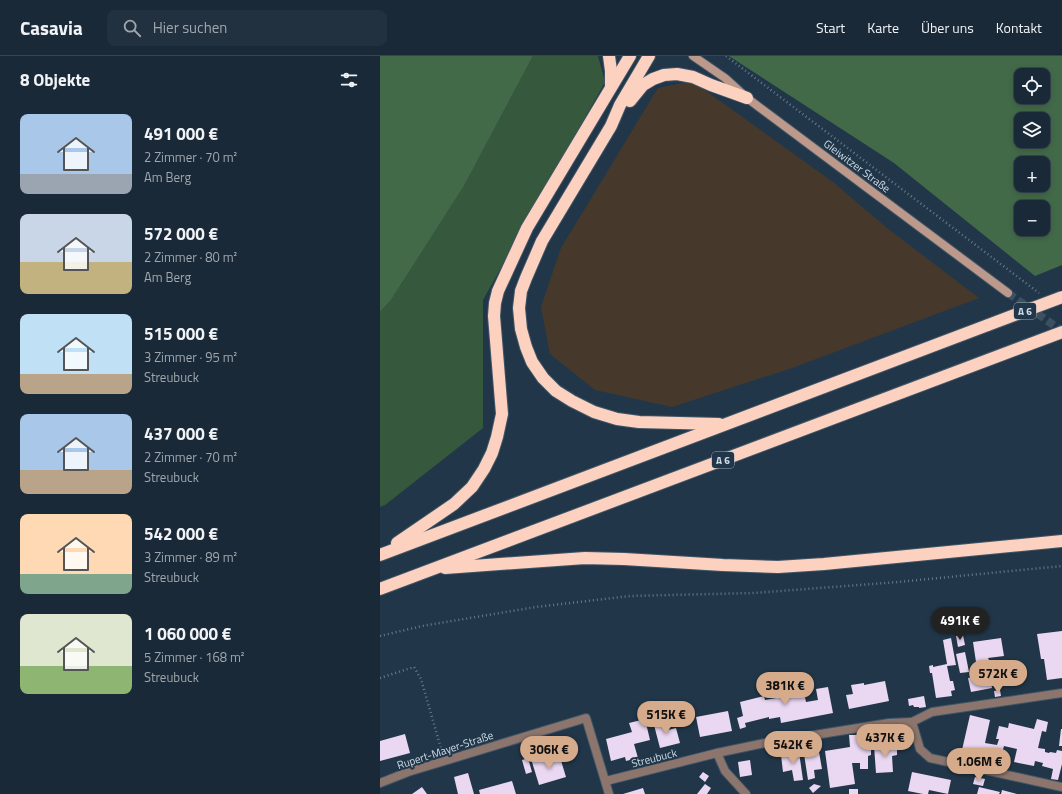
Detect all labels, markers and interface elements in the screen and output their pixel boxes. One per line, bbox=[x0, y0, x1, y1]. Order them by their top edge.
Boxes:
search box bbox=[107, 10, 387, 46]
text: Casavia bbox=[20, 13, 83, 42]
text: Hier suchen bbox=[153, 16, 227, 39]
icon: search bbox=[121, 17, 143, 39]
text: Start bbox=[816, 17, 845, 38]
text: Karte bbox=[867, 17, 899, 38]
text: Über uns bbox=[921, 17, 974, 38]
text: Kontakt bbox=[996, 17, 1042, 38]
text: 8 Objekte bbox=[20, 67, 90, 93]
map controls bbox=[1014, 68, 1050, 236]
button: locate bbox=[1014, 68, 1050, 104]
icon: filters bbox=[338, 69, 360, 91]
button: layers bbox=[1014, 112, 1050, 148]
text: 491 000 € bbox=[144, 121, 218, 147]
icon: home bbox=[52, 130, 100, 178]
street label: Gleiwitzer Straße bbox=[820, 136, 894, 197]
text: 2 Zimmer · 70 m² bbox=[144, 147, 237, 167]
button: + bbox=[1014, 156, 1050, 192]
text: Am Berg bbox=[144, 167, 191, 187]
button: − bbox=[1014, 200, 1050, 236]
text: 572 000 € bbox=[144, 221, 218, 247]
icon: home bbox=[52, 230, 100, 278]
text: 2 Zimmer · 80 m² bbox=[144, 247, 237, 267]
text: Am Berg bbox=[144, 267, 191, 287]
road number: A 6 bbox=[1014, 303, 1036, 319]
text: 515 000 € bbox=[144, 321, 218, 347]
icon: home bbox=[52, 330, 100, 378]
text: 3 Zimmer · 95 m² bbox=[144, 347, 237, 367]
text: Streubuck bbox=[144, 367, 199, 387]
text: 437 000 € bbox=[144, 421, 218, 447]
icon: home bbox=[52, 430, 100, 478]
text: 2 Zimmer · 70 m² bbox=[144, 447, 237, 467]
road number: A 6 bbox=[712, 452, 734, 468]
text: Streubuck bbox=[144, 467, 199, 487]
text: 542 000 € bbox=[144, 521, 218, 547]
icon: home bbox=[52, 530, 100, 578]
text: 3 Zimmer · 89 m² bbox=[144, 547, 237, 567]
text: Streubuck bbox=[144, 567, 199, 587]
pin: 491K € bbox=[927, 607, 993, 641]
text: 491K € bbox=[940, 610, 980, 630]
text: 1 060 000 € bbox=[144, 621, 231, 647]
icon: home bbox=[52, 630, 100, 678]
text: 5 Zimmer · 168 m² bbox=[144, 647, 245, 667]
pin: 572K € bbox=[965, 660, 1031, 694]
text: 572K € bbox=[978, 663, 1018, 683]
text: Streubuck bbox=[144, 667, 199, 687]
pin: 381K € bbox=[752, 672, 818, 706]
text: 381K € bbox=[765, 675, 805, 695]
pin: 515K € bbox=[633, 701, 699, 735]
text: 515K € bbox=[646, 704, 686, 724]
pin: 437K € bbox=[852, 724, 918, 758]
street label: Rupert-Mayer-Straße bbox=[395, 727, 496, 773]
text: 437K € bbox=[865, 727, 905, 747]
pin: 542K € bbox=[760, 731, 826, 765]
text: 542K € bbox=[773, 734, 813, 754]
pin: 306K € bbox=[516, 736, 582, 770]
text: 306K € bbox=[529, 739, 569, 759]
street label: Streubuck bbox=[629, 744, 679, 771]
pin: 1.06M € bbox=[942, 748, 1016, 782]
text: 1.06M € bbox=[956, 751, 1002, 771]

